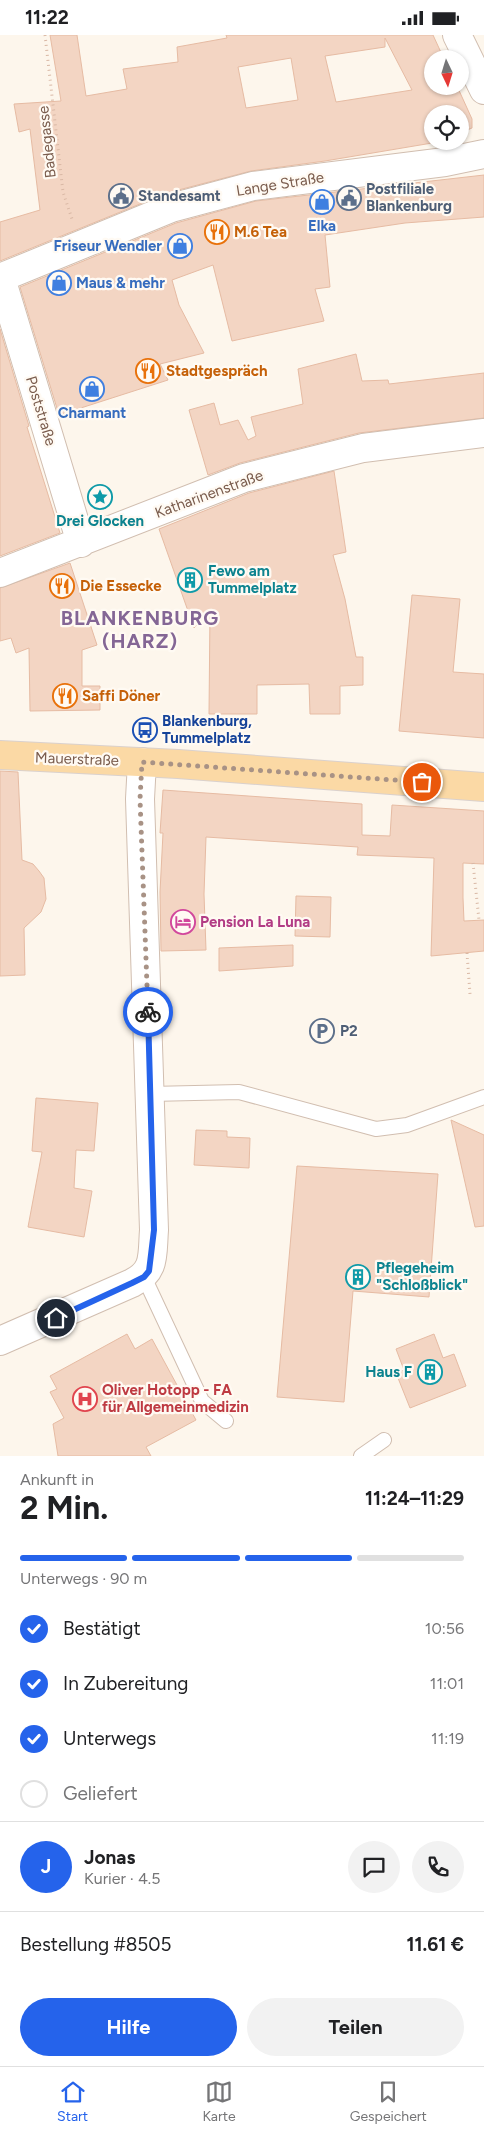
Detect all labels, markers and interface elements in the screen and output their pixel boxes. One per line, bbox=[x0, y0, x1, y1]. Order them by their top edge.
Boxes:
text: 11:22 bbox=[25, 6, 69, 29]
north arrow bbox=[424, 50, 469, 95]
map controls bbox=[424, 50, 469, 150]
street label: Badegasse bbox=[34, 105, 60, 179]
button: locate bbox=[424, 105, 469, 150]
street label: Lange Straße bbox=[235, 168, 325, 200]
place label: Postfiliale Blankenburg bbox=[366, 180, 452, 215]
public building icon: Standesamt bbox=[108, 183, 134, 209]
public building icon: Postfiliale Blankenburg bbox=[336, 185, 362, 211]
place label: Standesamt bbox=[138, 187, 221, 205]
shop icon: Elka bbox=[309, 189, 335, 215]
place label: Elka bbox=[308, 217, 336, 235]
restaurant icon: M.6 Tea bbox=[204, 219, 230, 245]
place label: M.6 Tea bbox=[234, 223, 287, 241]
shop icon: Friseur Wendler bbox=[167, 233, 193, 259]
place label: Friseur Wendler bbox=[54, 237, 162, 255]
shop icon: Maus & mehr bbox=[46, 270, 72, 296]
place label: Maus & mehr bbox=[76, 274, 165, 292]
restaurant icon: Stadtgespräch bbox=[135, 358, 161, 384]
place label: Stadtgespräch bbox=[166, 362, 268, 380]
street label: Poststraße bbox=[22, 374, 60, 448]
shop icon: Charmant bbox=[79, 376, 105, 402]
place label: Charmant bbox=[58, 404, 126, 422]
street label: Katharinenstraße bbox=[152, 466, 266, 522]
place icon: Drei Glocken bbox=[87, 484, 113, 510]
place label: Drei Glocken bbox=[56, 512, 144, 530]
place label: Fewo am Tummelplatz bbox=[208, 562, 297, 597]
building icon: Fewo am Tummelplatz bbox=[177, 567, 203, 593]
restaurant icon: Die Essecke bbox=[49, 573, 75, 599]
place label: Die Essecke bbox=[80, 577, 162, 595]
district label: BLANKENBURG (HARZ) bbox=[61, 606, 219, 653]
restaurant icon: Saffi Döner bbox=[52, 683, 78, 709]
place label: Saffi Döner bbox=[82, 687, 160, 705]
place label: Blankenburg, Tummelplatz bbox=[162, 712, 252, 747]
bus stop icon: Blankenburg, Tummelplatz bbox=[132, 717, 158, 743]
street label: Mauerstraße bbox=[35, 749, 119, 769]
pin bbox=[401, 761, 443, 803]
icon: bag bbox=[408, 768, 436, 796]
hotel icon: Pension La Luna bbox=[170, 909, 196, 935]
place label: Pension La Luna bbox=[200, 913, 310, 931]
courier bbox=[123, 987, 173, 1037]
icon: bike bbox=[134, 998, 162, 1026]
parking icon: P2 bbox=[309, 1018, 335, 1044]
place label: P2 bbox=[340, 1022, 358, 1040]
place label: Pflegeheim "Schloßblick" bbox=[376, 1259, 468, 1294]
building icon: Pflegeheim "Schloßblick" bbox=[345, 1264, 371, 1290]
pin bbox=[35, 1297, 77, 1339]
icon: home bbox=[42, 1304, 70, 1332]
building icon: Haus F bbox=[417, 1359, 443, 1385]
place label: Haus F bbox=[365, 1363, 412, 1381]
place label: Oliver Hotopp - FA für Allgemeinmedizin bbox=[102, 1381, 249, 1416]
hospital icon: Oliver Hotopp - FA für Allgemeinmedizin bbox=[72, 1386, 98, 1412]
text: Ankunft in bbox=[20, 1470, 94, 1489]
text: 11:24–11:29 bbox=[365, 1487, 464, 1510]
text: 2 Min. bbox=[20, 1489, 108, 1527]
text: Unterwegs · 90 m bbox=[20, 1569, 147, 1588]
icon: check bbox=[20, 1615, 48, 1643]
text: Bestätigt bbox=[63, 1617, 141, 1640]
text: 10:56 bbox=[425, 1619, 464, 1638]
icon: check bbox=[20, 1670, 48, 1698]
text: In Zubereitung bbox=[63, 1672, 188, 1695]
text: 11:01 bbox=[430, 1674, 464, 1693]
icon: check bbox=[20, 1725, 48, 1753]
text: Unterwegs bbox=[63, 1727, 156, 1750]
text: 11:19 bbox=[431, 1729, 464, 1748]
text: Geliefert bbox=[63, 1782, 138, 1805]
button: chat bbox=[348, 1841, 400, 1893]
button: phone bbox=[412, 1841, 464, 1893]
text: Jonas bbox=[84, 1846, 135, 1869]
text: J bbox=[41, 1855, 51, 1878]
text: Kurier · 4.5 bbox=[84, 1869, 160, 1888]
text: Bestellung #8505 bbox=[20, 1933, 171, 1956]
text: 11.61 € bbox=[406, 1933, 464, 1956]
button: Hilfe bbox=[20, 1998, 237, 2056]
button: Teilen bbox=[247, 1998, 464, 2056]
tab: Start bbox=[57, 2078, 88, 2125]
tab: Karte bbox=[202, 2078, 236, 2125]
tab: Gespeichert bbox=[350, 2078, 427, 2125]

